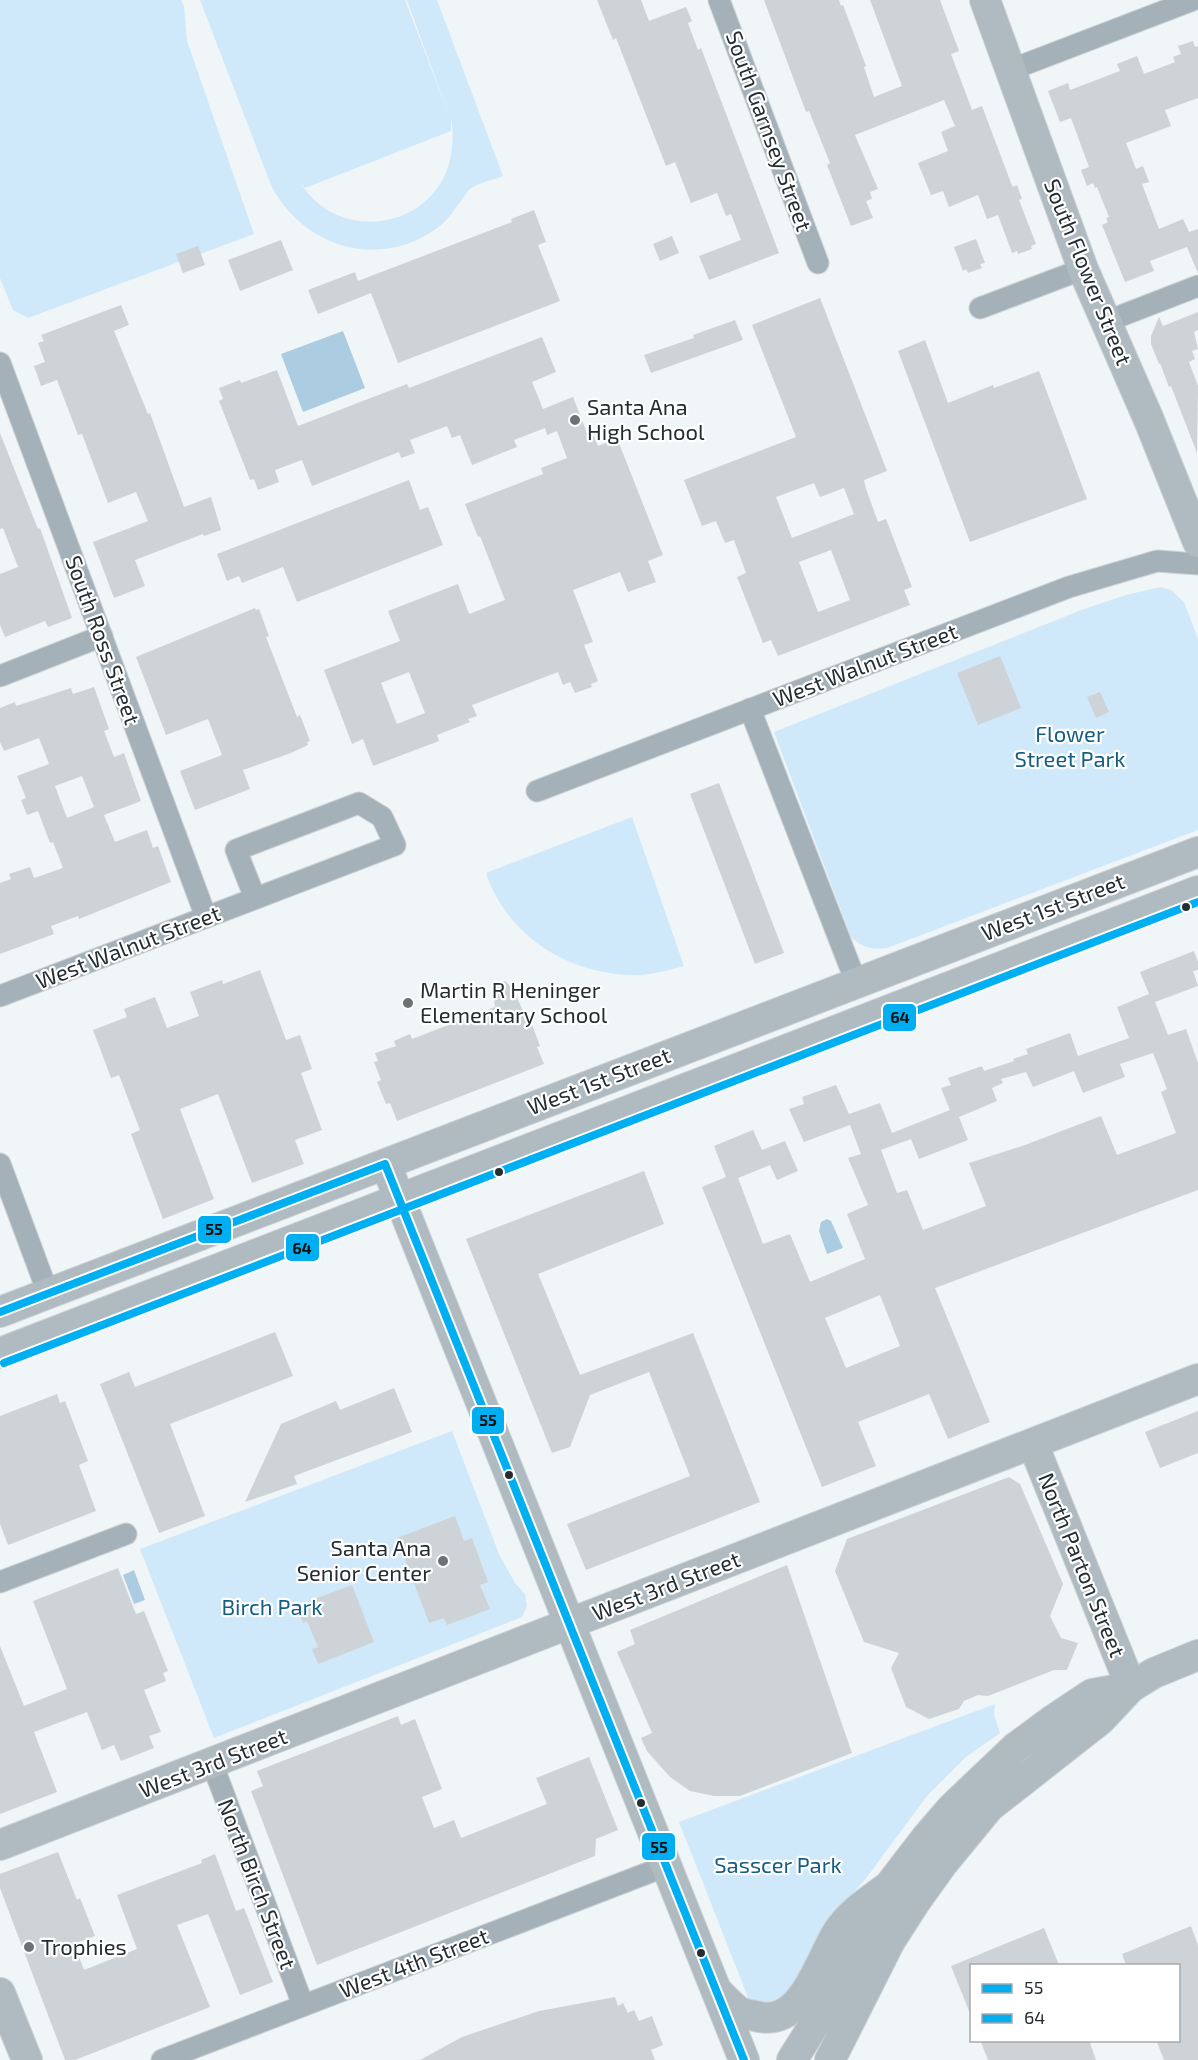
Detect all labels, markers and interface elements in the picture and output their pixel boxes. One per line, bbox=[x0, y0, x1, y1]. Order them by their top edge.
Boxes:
street label: South Garnsey Street bbox=[722, 27, 818, 234]
street label: South Flower Street bbox=[1040, 175, 1138, 369]
place label: Santa Ana High School bbox=[587, 393, 705, 444]
marker: Santa Ana High School bbox=[568, 413, 582, 427]
street label: South Ross Street bbox=[61, 552, 147, 728]
street label: West Walnut Street bbox=[769, 617, 961, 711]
park label: Flower Street Park bbox=[1014, 720, 1126, 771]
street label: West 1st Street bbox=[977, 867, 1128, 945]
street label: West Walnut Street bbox=[32, 899, 224, 993]
unlabelled marker bbox=[1180, 901, 1192, 913]
place label: Martin R Heninger Elementary School bbox=[420, 976, 608, 1027]
marker: Martin R Heninger Elementary School bbox=[401, 996, 415, 1010]
line badge: 64 bbox=[882, 1003, 917, 1032]
text: 64 bbox=[890, 1007, 910, 1026]
street label: West 1st Street bbox=[523, 1041, 674, 1119]
unlabelled marker bbox=[493, 1166, 505, 1178]
line badge: 55 bbox=[197, 1215, 232, 1244]
text: 55 bbox=[205, 1219, 223, 1238]
line badge: 64 bbox=[285, 1233, 320, 1262]
text: 64 bbox=[292, 1238, 312, 1257]
line badge: 55 bbox=[471, 1406, 505, 1435]
text: 55 bbox=[479, 1410, 497, 1429]
unlabelled marker bbox=[503, 1469, 515, 1481]
street label: North Parton Street bbox=[1034, 1469, 1132, 1661]
place label: Santa Ana Senior Center bbox=[297, 1534, 431, 1585]
street label: West 3rd Street bbox=[588, 1545, 743, 1625]
marker: Santa Ana Senior Center bbox=[436, 1554, 450, 1568]
park label: Birch Park bbox=[221, 1593, 323, 1619]
street label: West 3rd Street bbox=[135, 1722, 290, 1802]
street label: North Birch Street bbox=[214, 1795, 302, 1972]
unlabelled marker bbox=[635, 1797, 647, 1809]
line badge: 55 bbox=[641, 1832, 676, 1861]
text: 55 bbox=[650, 1837, 668, 1856]
park label: Sasscer Park bbox=[714, 1851, 842, 1877]
street label: West 4th Street bbox=[335, 1922, 492, 2002]
place label: Trophies bbox=[41, 1933, 127, 1959]
marker: Trophies bbox=[22, 1940, 36, 1954]
unlabelled marker bbox=[695, 1947, 707, 1959]
legend bbox=[970, 1964, 1180, 2042]
text: 55 bbox=[1024, 1976, 1043, 1998]
text: 64 bbox=[1024, 2006, 1045, 2028]

